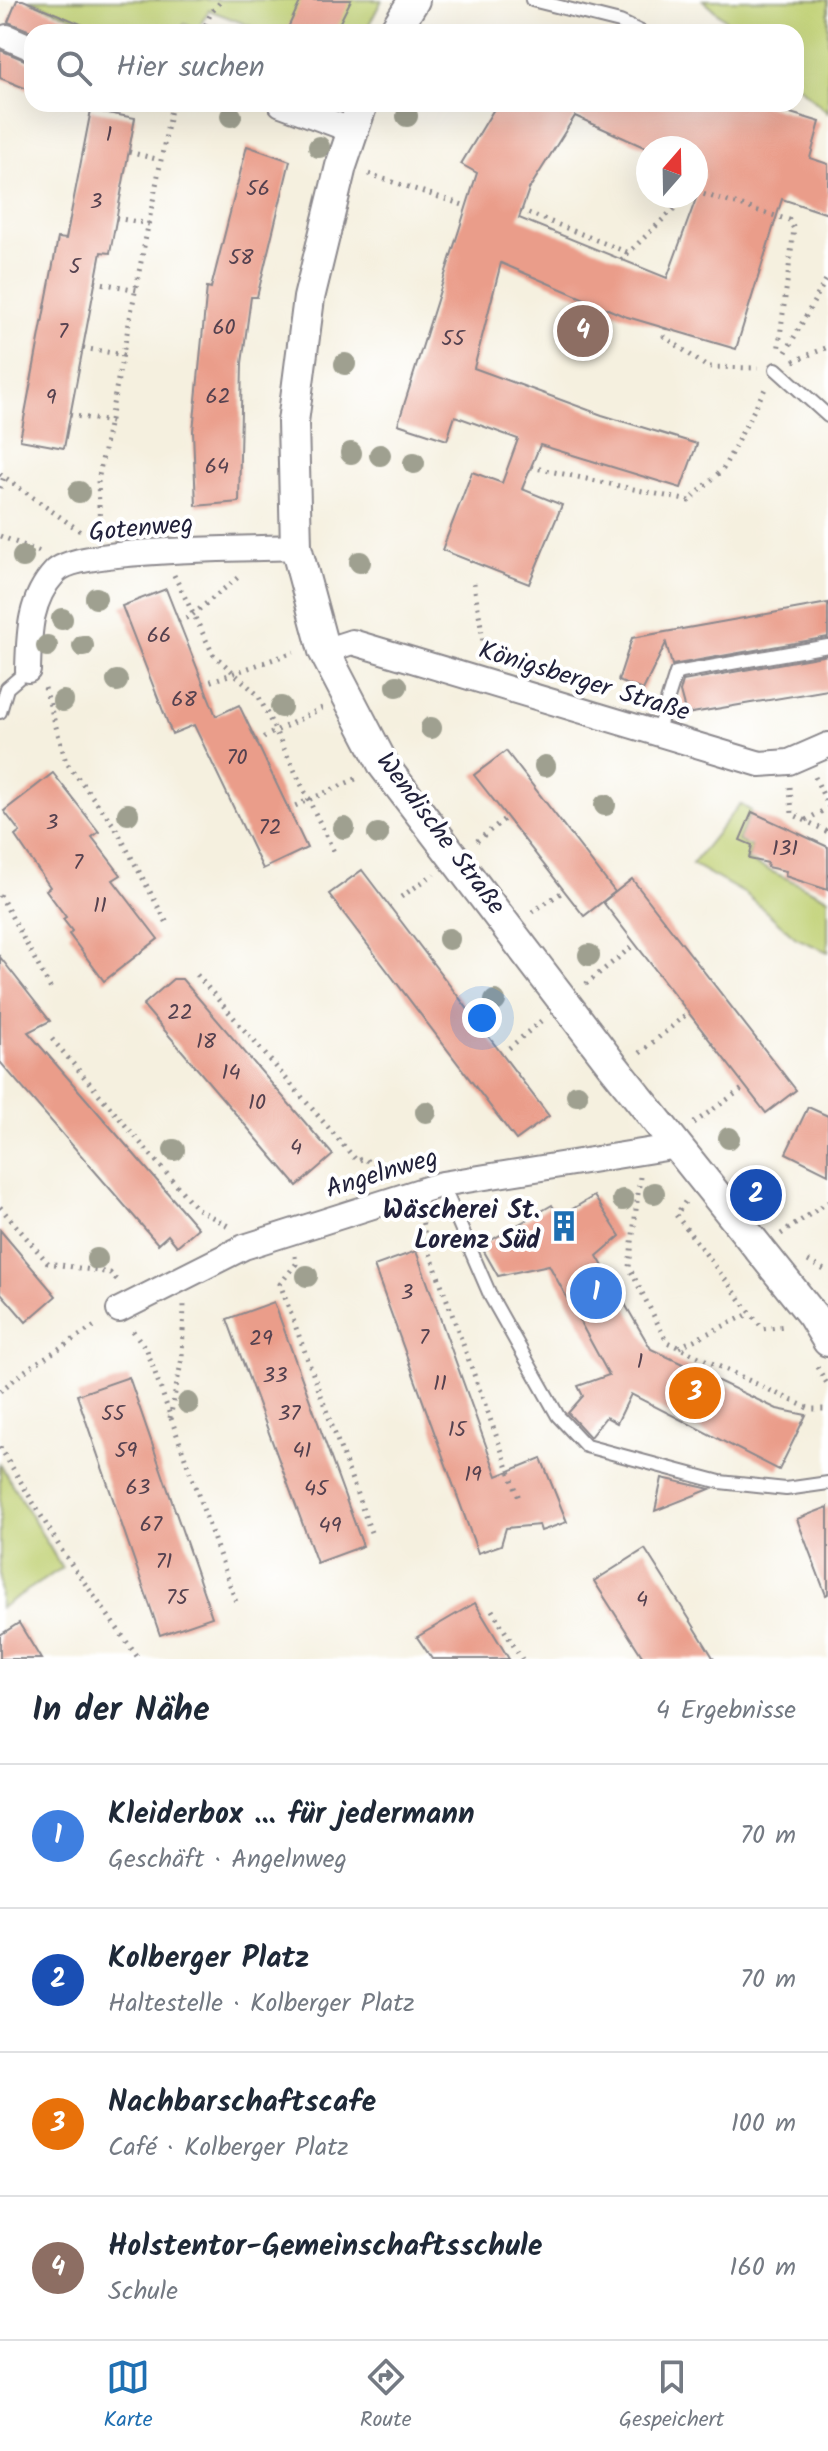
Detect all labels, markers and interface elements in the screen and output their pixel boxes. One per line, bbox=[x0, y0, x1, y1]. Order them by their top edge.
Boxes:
search box bbox=[24, 24, 804, 112]
text: Hier suchen bbox=[116, 44, 265, 92]
icon: search bbox=[52, 46, 96, 90]
house number: 1 bbox=[106, 118, 112, 153]
north arrow bbox=[636, 136, 708, 208]
house number: 56 bbox=[246, 172, 270, 207]
house number: 3 bbox=[90, 185, 102, 220]
house number: 58 bbox=[228, 241, 254, 276]
house number: 5 bbox=[69, 250, 82, 285]
pin: 4 bbox=[557, 301, 609, 361]
house number: 60 bbox=[212, 311, 236, 346]
house number: 7 bbox=[58, 315, 69, 350]
house number: 55 bbox=[441, 322, 466, 357]
house number: 62 bbox=[205, 380, 231, 415]
house number: 9 bbox=[46, 381, 57, 416]
house number: 64 bbox=[205, 450, 229, 485]
street label: Gotenweg bbox=[87, 504, 195, 554]
house number: 66 bbox=[147, 619, 171, 654]
street label: Königsberger Straße bbox=[473, 630, 695, 734]
house number: 68 bbox=[171, 683, 197, 718]
house number: 70 bbox=[226, 741, 248, 776]
street label: Wendische Straße bbox=[364, 743, 516, 925]
house number: 3 bbox=[46, 806, 58, 841]
house number: 72 bbox=[259, 811, 281, 846]
house number: 131 bbox=[772, 832, 798, 867]
house number: 7 bbox=[73, 846, 84, 881]
house number: 11 bbox=[93, 889, 107, 924]
house number: 22 bbox=[167, 996, 193, 1031]
your location bbox=[462, 998, 502, 1038]
house number: 18 bbox=[196, 1025, 217, 1060]
house number: 14 bbox=[221, 1056, 241, 1091]
house number: 10 bbox=[248, 1086, 266, 1121]
house number: 4 bbox=[290, 1131, 302, 1166]
street label: Angelnweg bbox=[321, 1137, 443, 1211]
pin: 2 bbox=[730, 1165, 782, 1225]
place label: Wäscherei St. Lorenz Süd bbox=[383, 1190, 541, 1262]
building icon: Wäscherei St. Lorenz Süd bbox=[547, 1209, 581, 1243]
pin: 1 bbox=[570, 1263, 622, 1323]
house number: 3 bbox=[401, 1276, 413, 1311]
house number: 7 bbox=[419, 1321, 430, 1356]
house number: 29 bbox=[249, 1322, 273, 1357]
house number: 1 bbox=[637, 1345, 643, 1380]
house number: 33 bbox=[262, 1359, 288, 1394]
pin: 3 bbox=[669, 1363, 721, 1423]
house number: 11 bbox=[433, 1367, 447, 1402]
house number: 55 bbox=[101, 1397, 126, 1432]
house number: 37 bbox=[278, 1397, 301, 1432]
house number: 15 bbox=[448, 1413, 468, 1448]
house number: 59 bbox=[115, 1434, 138, 1469]
house number: 41 bbox=[292, 1434, 312, 1469]
house number: 19 bbox=[464, 1458, 482, 1493]
house number: 63 bbox=[126, 1471, 150, 1506]
house number: 45 bbox=[304, 1472, 329, 1507]
house number: 67 bbox=[140, 1508, 163, 1543]
house number: 49 bbox=[319, 1509, 342, 1544]
house number: 71 bbox=[155, 1545, 173, 1580]
house number: 75 bbox=[166, 1581, 189, 1616]
house number: 4 bbox=[636, 1583, 648, 1618]
text: In der Nähe bbox=[32, 1684, 210, 1738]
text: 4 Ergebnisse bbox=[656, 1690, 796, 1732]
text: Kleiderbox ... für jedermann bbox=[108, 1791, 475, 1839]
text: 1 bbox=[54, 1815, 62, 1857]
text: 70 m bbox=[740, 1815, 796, 1857]
text: Geschäft · Angelnweg bbox=[108, 1839, 347, 1881]
text: Kolberger Platz bbox=[108, 1935, 309, 1983]
text: 2 bbox=[50, 1959, 66, 2001]
text: 70 m bbox=[740, 1959, 796, 2001]
text: Haltestelle · Kolberger Platz bbox=[108, 1983, 415, 2025]
text: Nachbarschaftscafe bbox=[108, 2079, 376, 2127]
text: 3 bbox=[51, 2103, 65, 2145]
text: 100 m bbox=[731, 2103, 796, 2145]
text: Café · Kolberger Platz bbox=[108, 2127, 349, 2169]
text: Holstentor-Gemeinschaftsschule bbox=[108, 2223, 542, 2271]
text: 4 bbox=[51, 2247, 65, 2289]
text: 160 m bbox=[729, 2247, 796, 2289]
text: Schule bbox=[108, 2271, 178, 2313]
tab: Karte bbox=[104, 2355, 153, 2438]
tab: Route bbox=[360, 2355, 412, 2438]
tab: Gespeichert bbox=[619, 2355, 724, 2438]

